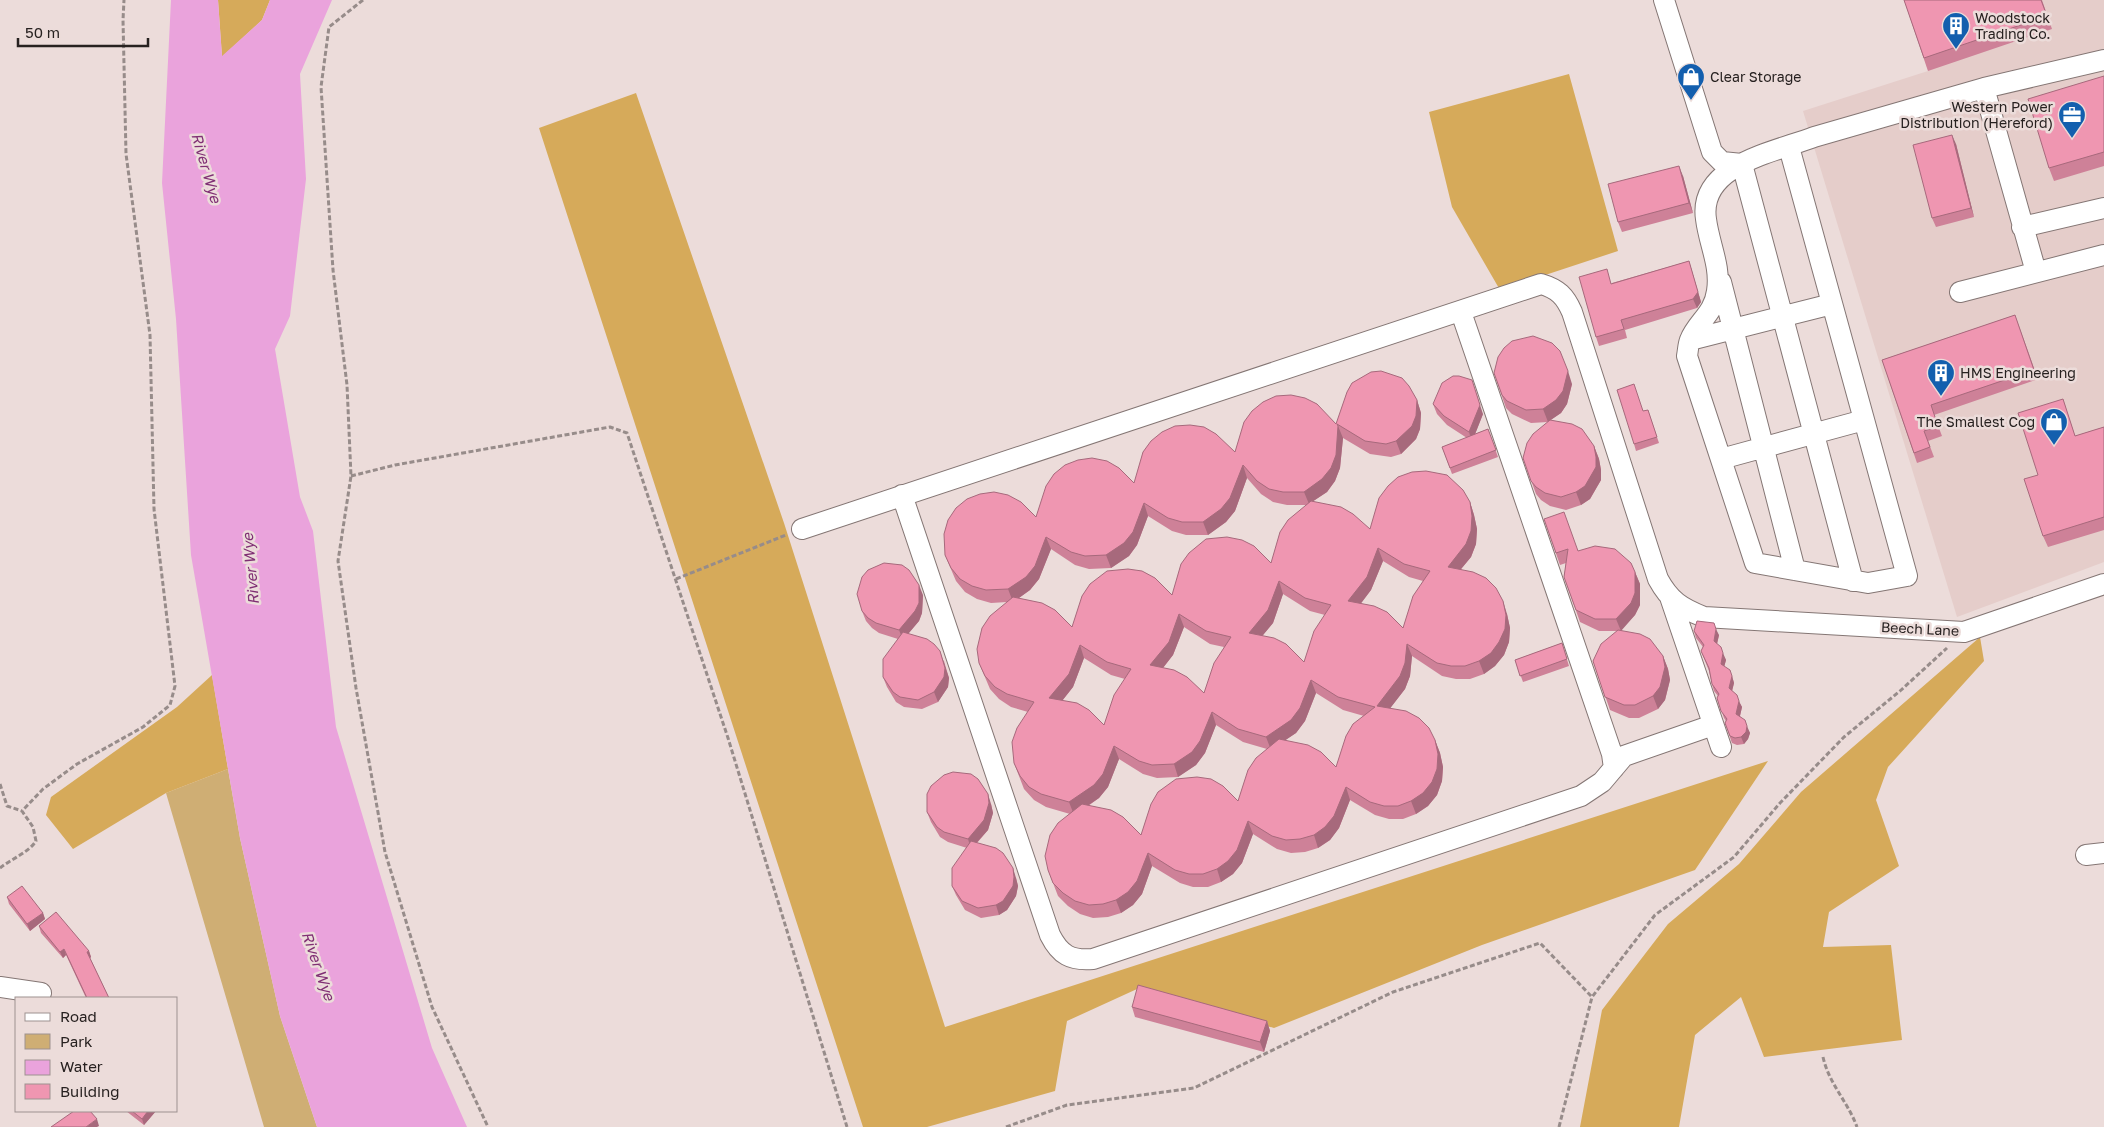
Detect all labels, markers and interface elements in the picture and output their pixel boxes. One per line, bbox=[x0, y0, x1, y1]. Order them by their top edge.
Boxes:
place label: Woodstock Trading Co. bbox=[1975, 9, 2051, 42]
building icon: Woodstock Trading Co. bbox=[1941, 11, 1971, 50]
scale bar bbox=[18, 15, 148, 47]
text: 50 m bbox=[25, 23, 60, 41]
shop icon: Clear Storage bbox=[1676, 62, 1706, 101]
place label: Clear Storage bbox=[1710, 68, 1802, 85]
place label: Western Power Distribution (Hereford) bbox=[1900, 98, 2054, 131]
office icon: Western Power Distribution (Hereford) bbox=[2057, 100, 2087, 139]
water label: River Wye bbox=[187, 131, 226, 206]
building icon: HMS Engineering bbox=[1926, 358, 1956, 397]
place label: HMS Engineering bbox=[1960, 364, 2076, 381]
shop icon: The Smallest Cog bbox=[2039, 407, 2069, 446]
place label: The Smallest Cog bbox=[1917, 413, 2035, 430]
water label: River Wye bbox=[238, 531, 263, 606]
street label: Beech Lane bbox=[1881, 618, 1959, 639]
water label: River Wye bbox=[298, 929, 340, 1004]
legend bbox=[15, 997, 178, 1112]
text: Road bbox=[60, 1007, 97, 1025]
text: Park bbox=[60, 1032, 93, 1050]
text: Water bbox=[60, 1057, 103, 1075]
text: Building bbox=[60, 1082, 120, 1100]

